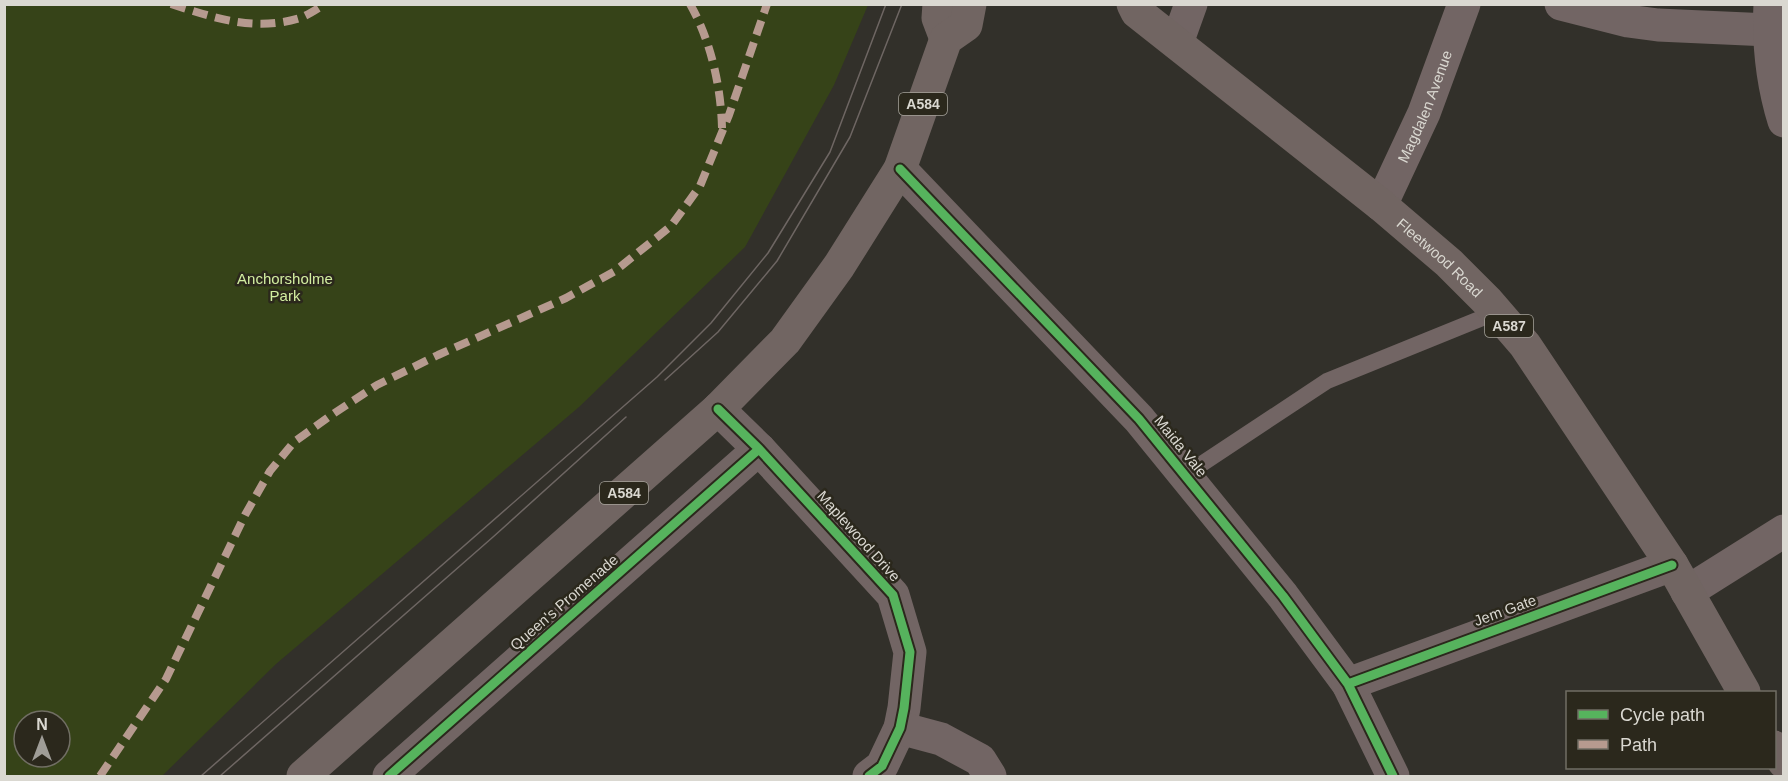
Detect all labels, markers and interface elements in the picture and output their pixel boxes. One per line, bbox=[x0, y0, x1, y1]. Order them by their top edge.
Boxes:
street label: Magdalen Avenue bbox=[1394, 48, 1455, 165]
road number: A584 bbox=[899, 93, 947, 115]
street label: Fleetwood Road bbox=[1394, 214, 1486, 300]
park label: Anchorsholme Park bbox=[237, 270, 333, 304]
road number: A587 bbox=[1485, 315, 1533, 337]
street label: Maida Vale bbox=[1151, 412, 1211, 480]
road number: A584 bbox=[600, 482, 648, 504]
street label: Maplewood Drive bbox=[814, 487, 904, 585]
street label: Queen's Promenade bbox=[507, 551, 621, 653]
street label: Jem Gate bbox=[1472, 591, 1538, 629]
legend bbox=[1566, 691, 1776, 769]
text: Cycle path bbox=[1620, 705, 1705, 725]
north arrow bbox=[12, 709, 72, 769]
text: N bbox=[36, 716, 48, 733]
text: Path bbox=[1620, 735, 1657, 755]

